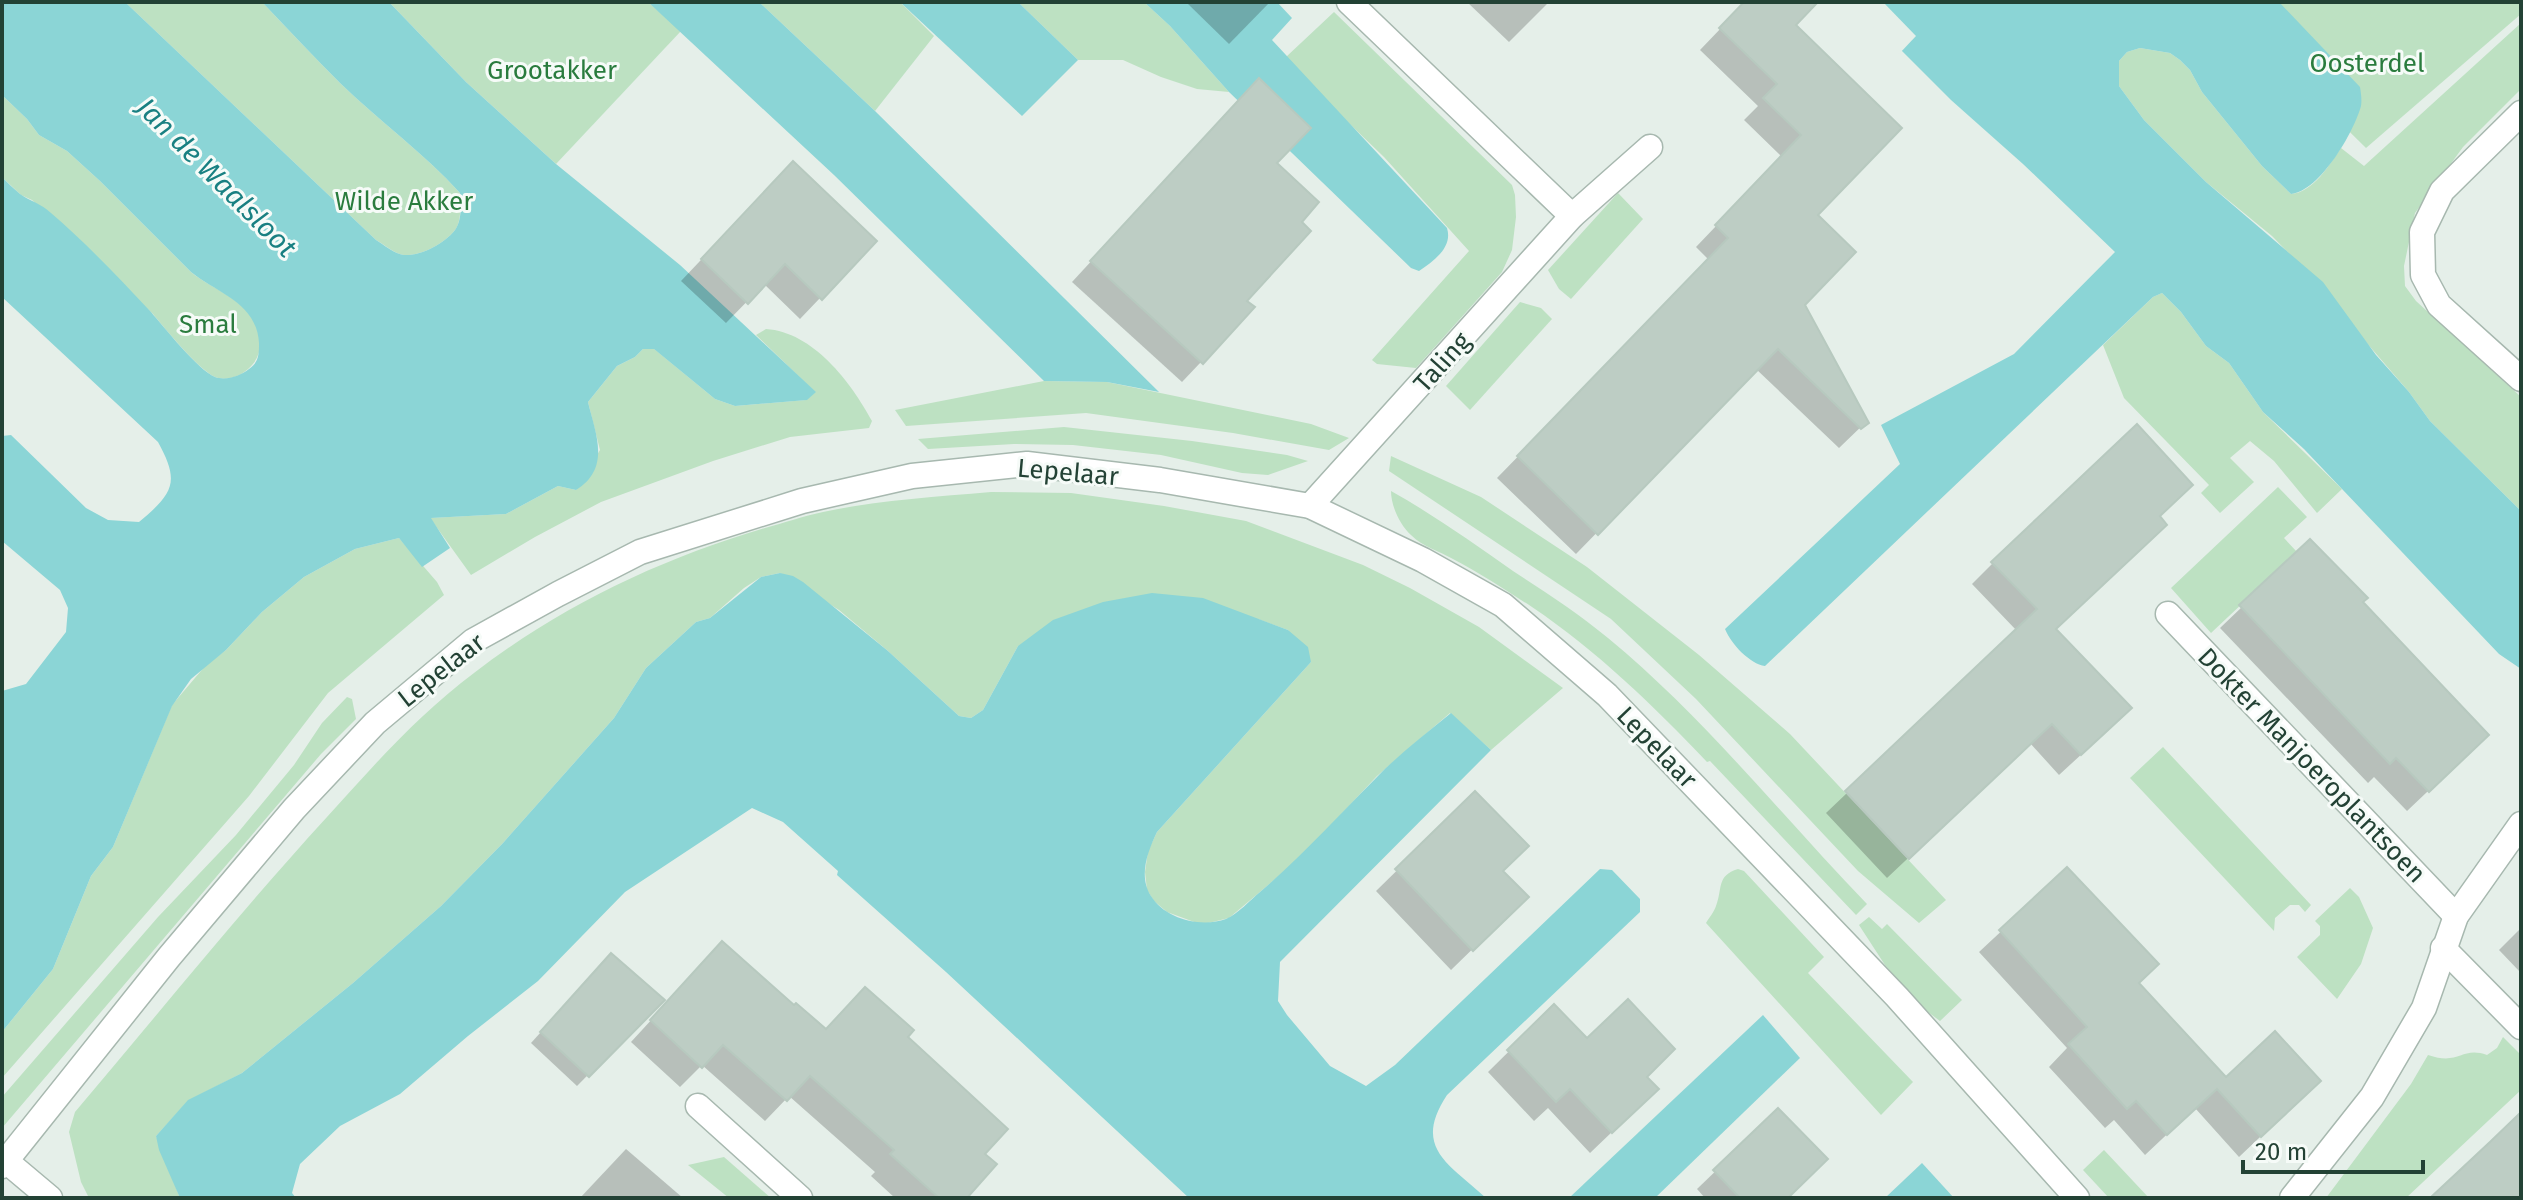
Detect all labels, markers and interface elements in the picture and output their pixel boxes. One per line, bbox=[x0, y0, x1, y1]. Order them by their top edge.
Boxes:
park label: Oosterdel bbox=[2309, 48, 2425, 79]
park label: Grootakker bbox=[487, 55, 617, 86]
water label: Jan de Waalsloot bbox=[129, 89, 303, 264]
park label: Wilde Akker bbox=[335, 186, 473, 217]
park label: Smal bbox=[179, 309, 237, 340]
street label: Taling bbox=[1408, 326, 1478, 399]
street label: Lepelaar bbox=[1016, 453, 1120, 492]
street label: Lepelaar bbox=[392, 627, 491, 714]
street label: Dokter Manjoeroplantsoen bbox=[2191, 641, 2432, 889]
street label: Lepelaar bbox=[1610, 700, 1703, 795]
scale bar bbox=[2243, 1124, 2423, 1174]
text: 20 m bbox=[2255, 1138, 2307, 1166]

